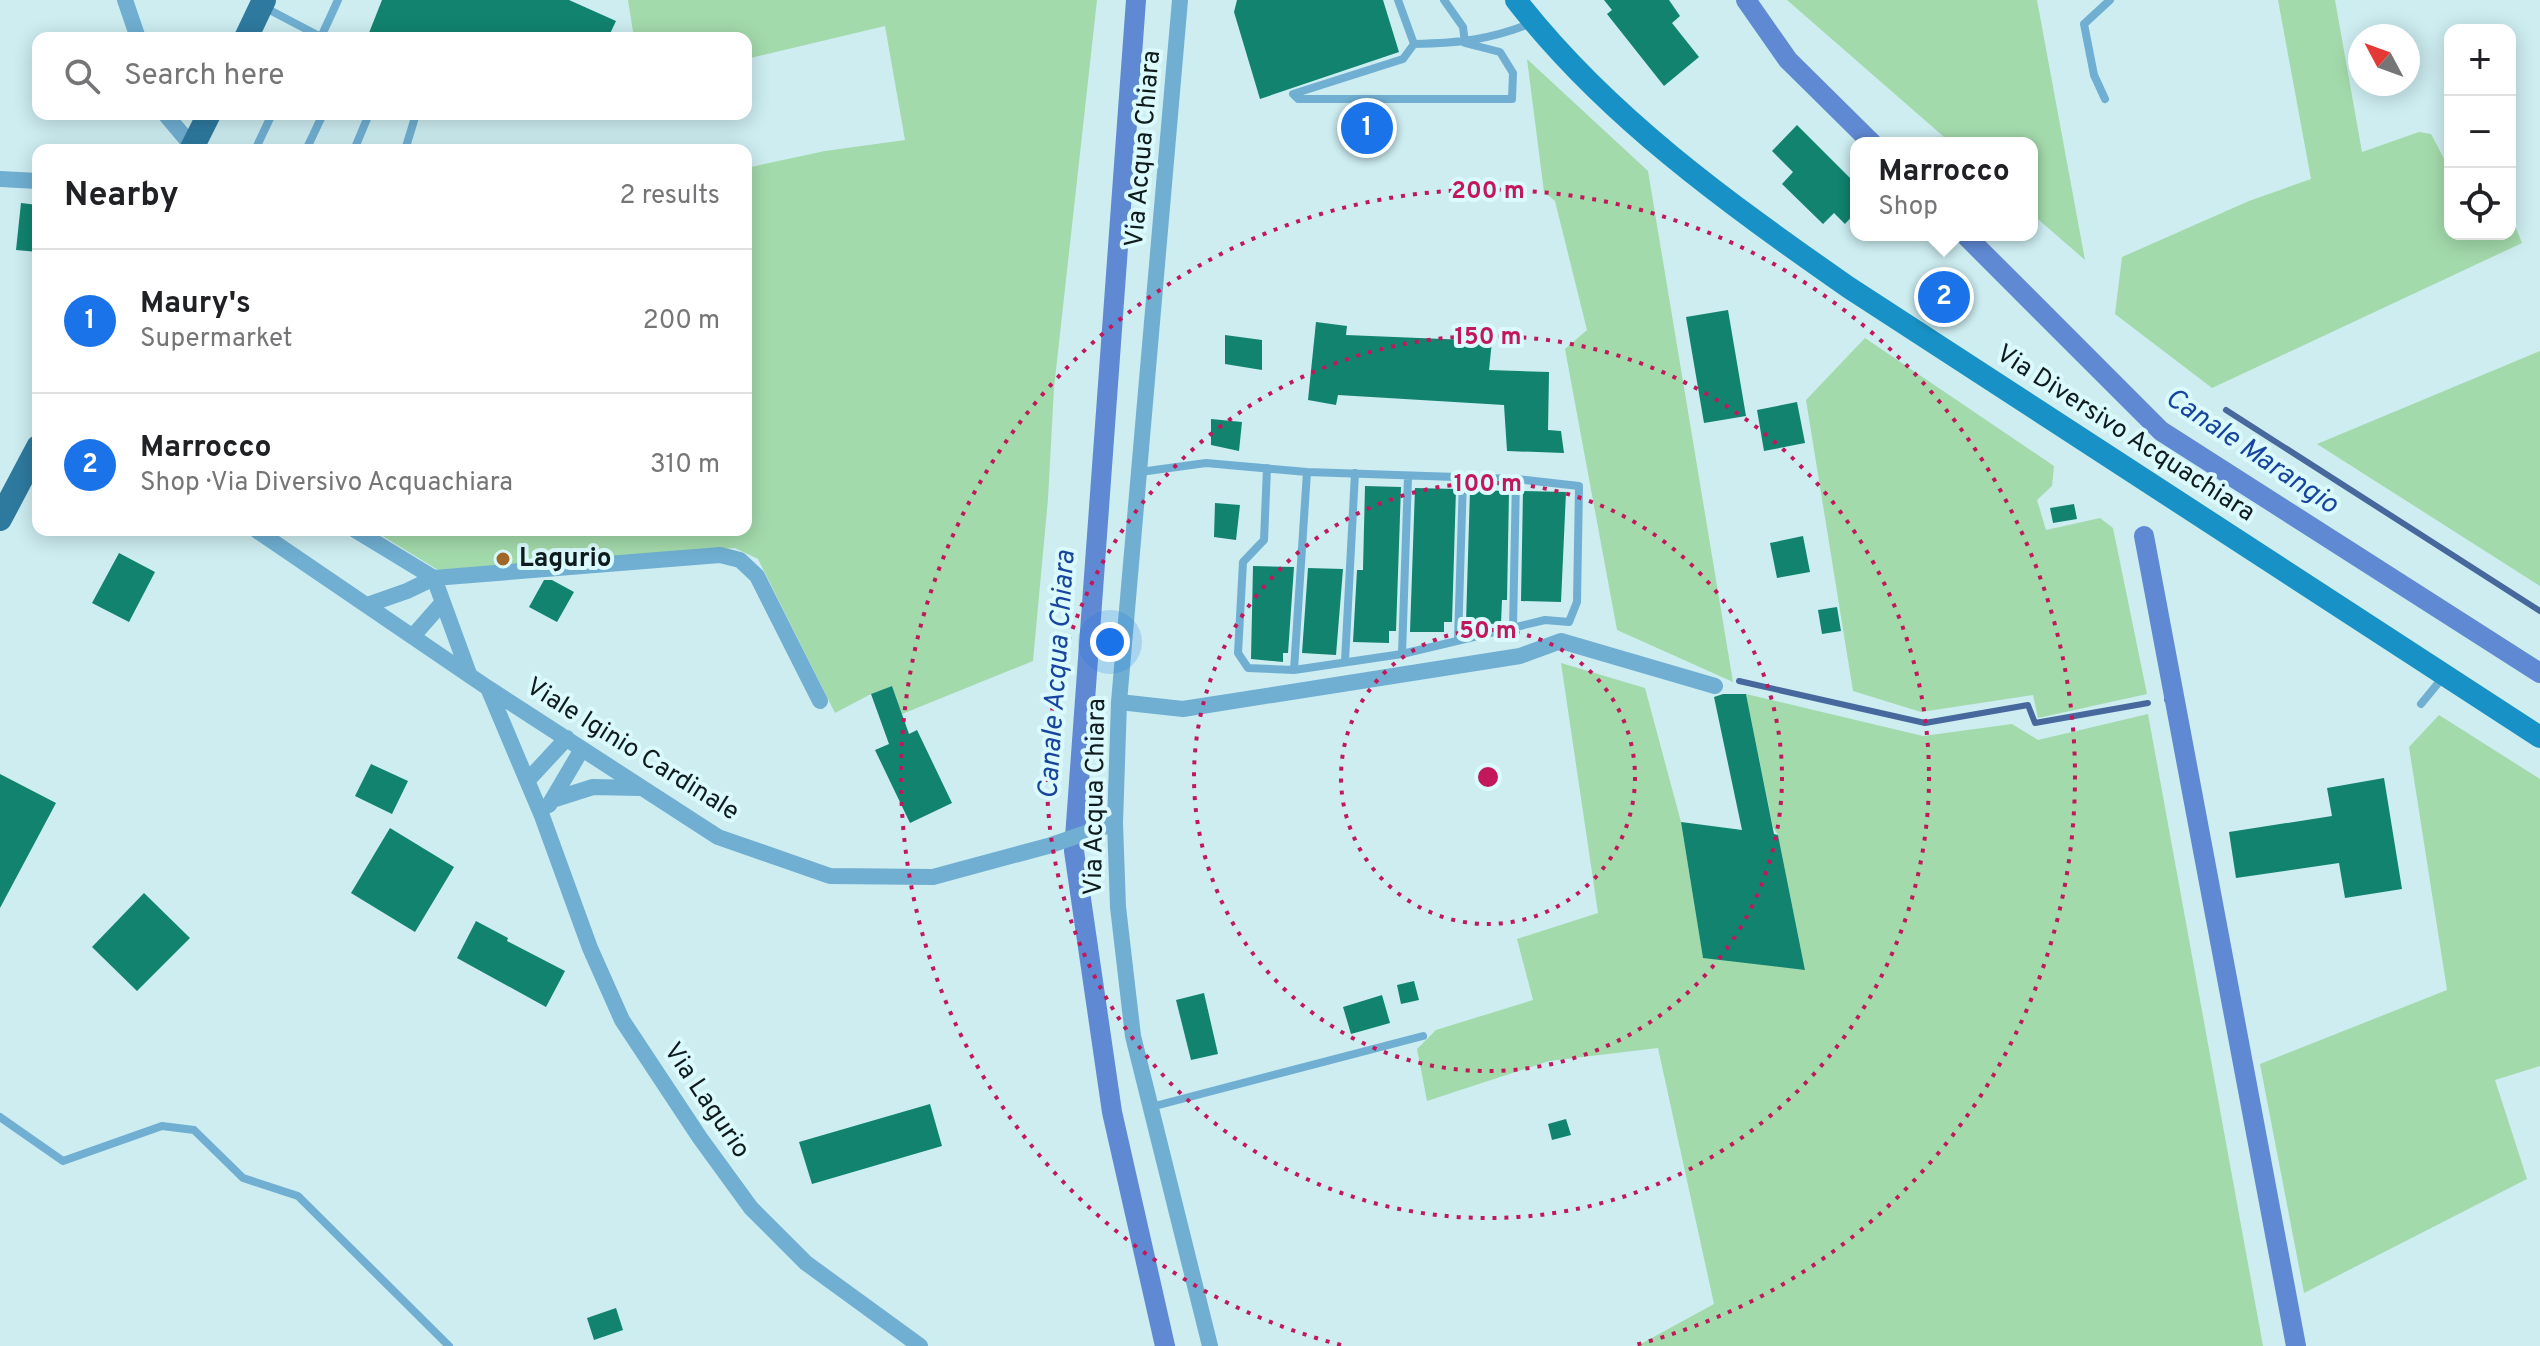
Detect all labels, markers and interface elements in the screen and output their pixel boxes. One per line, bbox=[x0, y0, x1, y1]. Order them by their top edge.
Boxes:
north arrow bbox=[2348, 24, 2420, 96]
map controls bbox=[2444, 24, 2516, 240]
button: + bbox=[2444, 24, 2516, 96]
search box bbox=[32, 32, 752, 120]
street label: Via Acqua Chiara bbox=[1119, 49, 1169, 249]
icon: search bbox=[60, 54, 104, 98]
text: Search here bbox=[124, 58, 284, 95]
button: − bbox=[2444, 96, 2516, 168]
pin: 1 bbox=[1341, 98, 1393, 158]
popup bbox=[1850, 137, 2038, 241]
text: Marrocco bbox=[1878, 154, 2010, 191]
button: locate bbox=[2444, 168, 2516, 240]
text: Nearby bbox=[64, 175, 179, 218]
text: 200 m bbox=[1451, 177, 1525, 207]
text: 2 results bbox=[620, 180, 720, 213]
text: Shop bbox=[1878, 191, 1938, 224]
pin: 2 bbox=[1918, 267, 1970, 327]
text: Maury's bbox=[140, 286, 251, 323]
text: 1 bbox=[85, 305, 95, 338]
text: 200 m bbox=[643, 305, 720, 338]
text: Supermarket bbox=[140, 323, 292, 356]
text: 150 m bbox=[1454, 323, 1522, 353]
street label: Via Diversivo Acquachiara bbox=[1989, 338, 2261, 530]
water label: Canale Marangio bbox=[2157, 381, 2345, 523]
text: Marrocco bbox=[140, 430, 272, 467]
text: 2 bbox=[82, 449, 98, 482]
text: 310 m bbox=[650, 449, 720, 482]
text: Shop · Via Diversivo Acquachiara bbox=[140, 467, 513, 500]
text: 100 m bbox=[1454, 470, 1522, 500]
place label: Lagurio bbox=[519, 543, 612, 576]
water label: Canale Acqua Chiara bbox=[1031, 549, 1085, 801]
marker: Lagurio bbox=[494, 550, 512, 568]
text: 50 m bbox=[1459, 617, 1517, 647]
your location bbox=[1090, 622, 1130, 662]
street label: Viale Iginio Cardinale bbox=[519, 671, 745, 829]
street label: Via Acqua Chiara bbox=[1078, 698, 1114, 896]
centre of rings bbox=[1474, 763, 1502, 791]
street label: Via Lagurio bbox=[655, 1037, 757, 1165]

